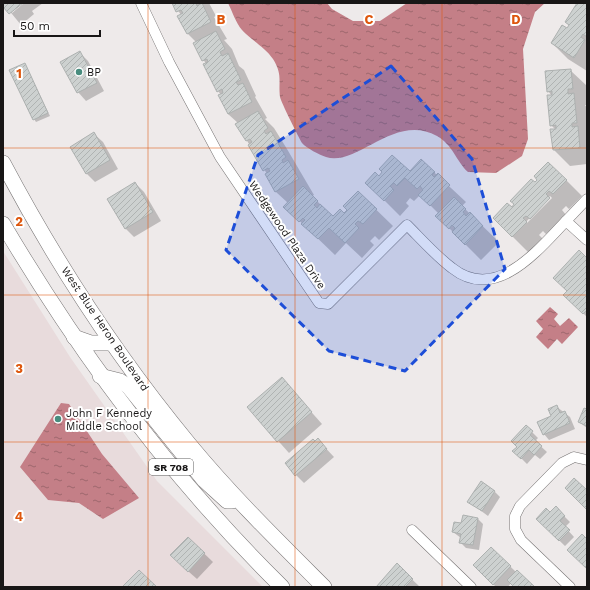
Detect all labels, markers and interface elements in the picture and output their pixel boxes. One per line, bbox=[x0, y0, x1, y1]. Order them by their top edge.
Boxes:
scale bar bbox=[14, 12, 100, 38]
text: B bbox=[217, 12, 226, 27]
text: C bbox=[365, 12, 374, 27]
text: D bbox=[511, 12, 521, 27]
text: 50 m bbox=[20, 19, 50, 33]
text: 1 bbox=[16, 66, 22, 81]
place label: BP bbox=[87, 66, 101, 79]
marker: BP bbox=[74, 67, 84, 77]
street label: Wedgewood Plaza Drive bbox=[246, 178, 328, 292]
text: 2 bbox=[15, 214, 23, 229]
street label: West Blue Heron Boulevard bbox=[58, 264, 152, 394]
text: 3 bbox=[15, 361, 23, 376]
place label: John F Kennedy Middle School bbox=[66, 407, 152, 433]
marker: John F Kennedy Middle School bbox=[53, 414, 63, 424]
road number: SR 708 bbox=[149, 459, 193, 475]
text: 4 bbox=[15, 509, 24, 524]

